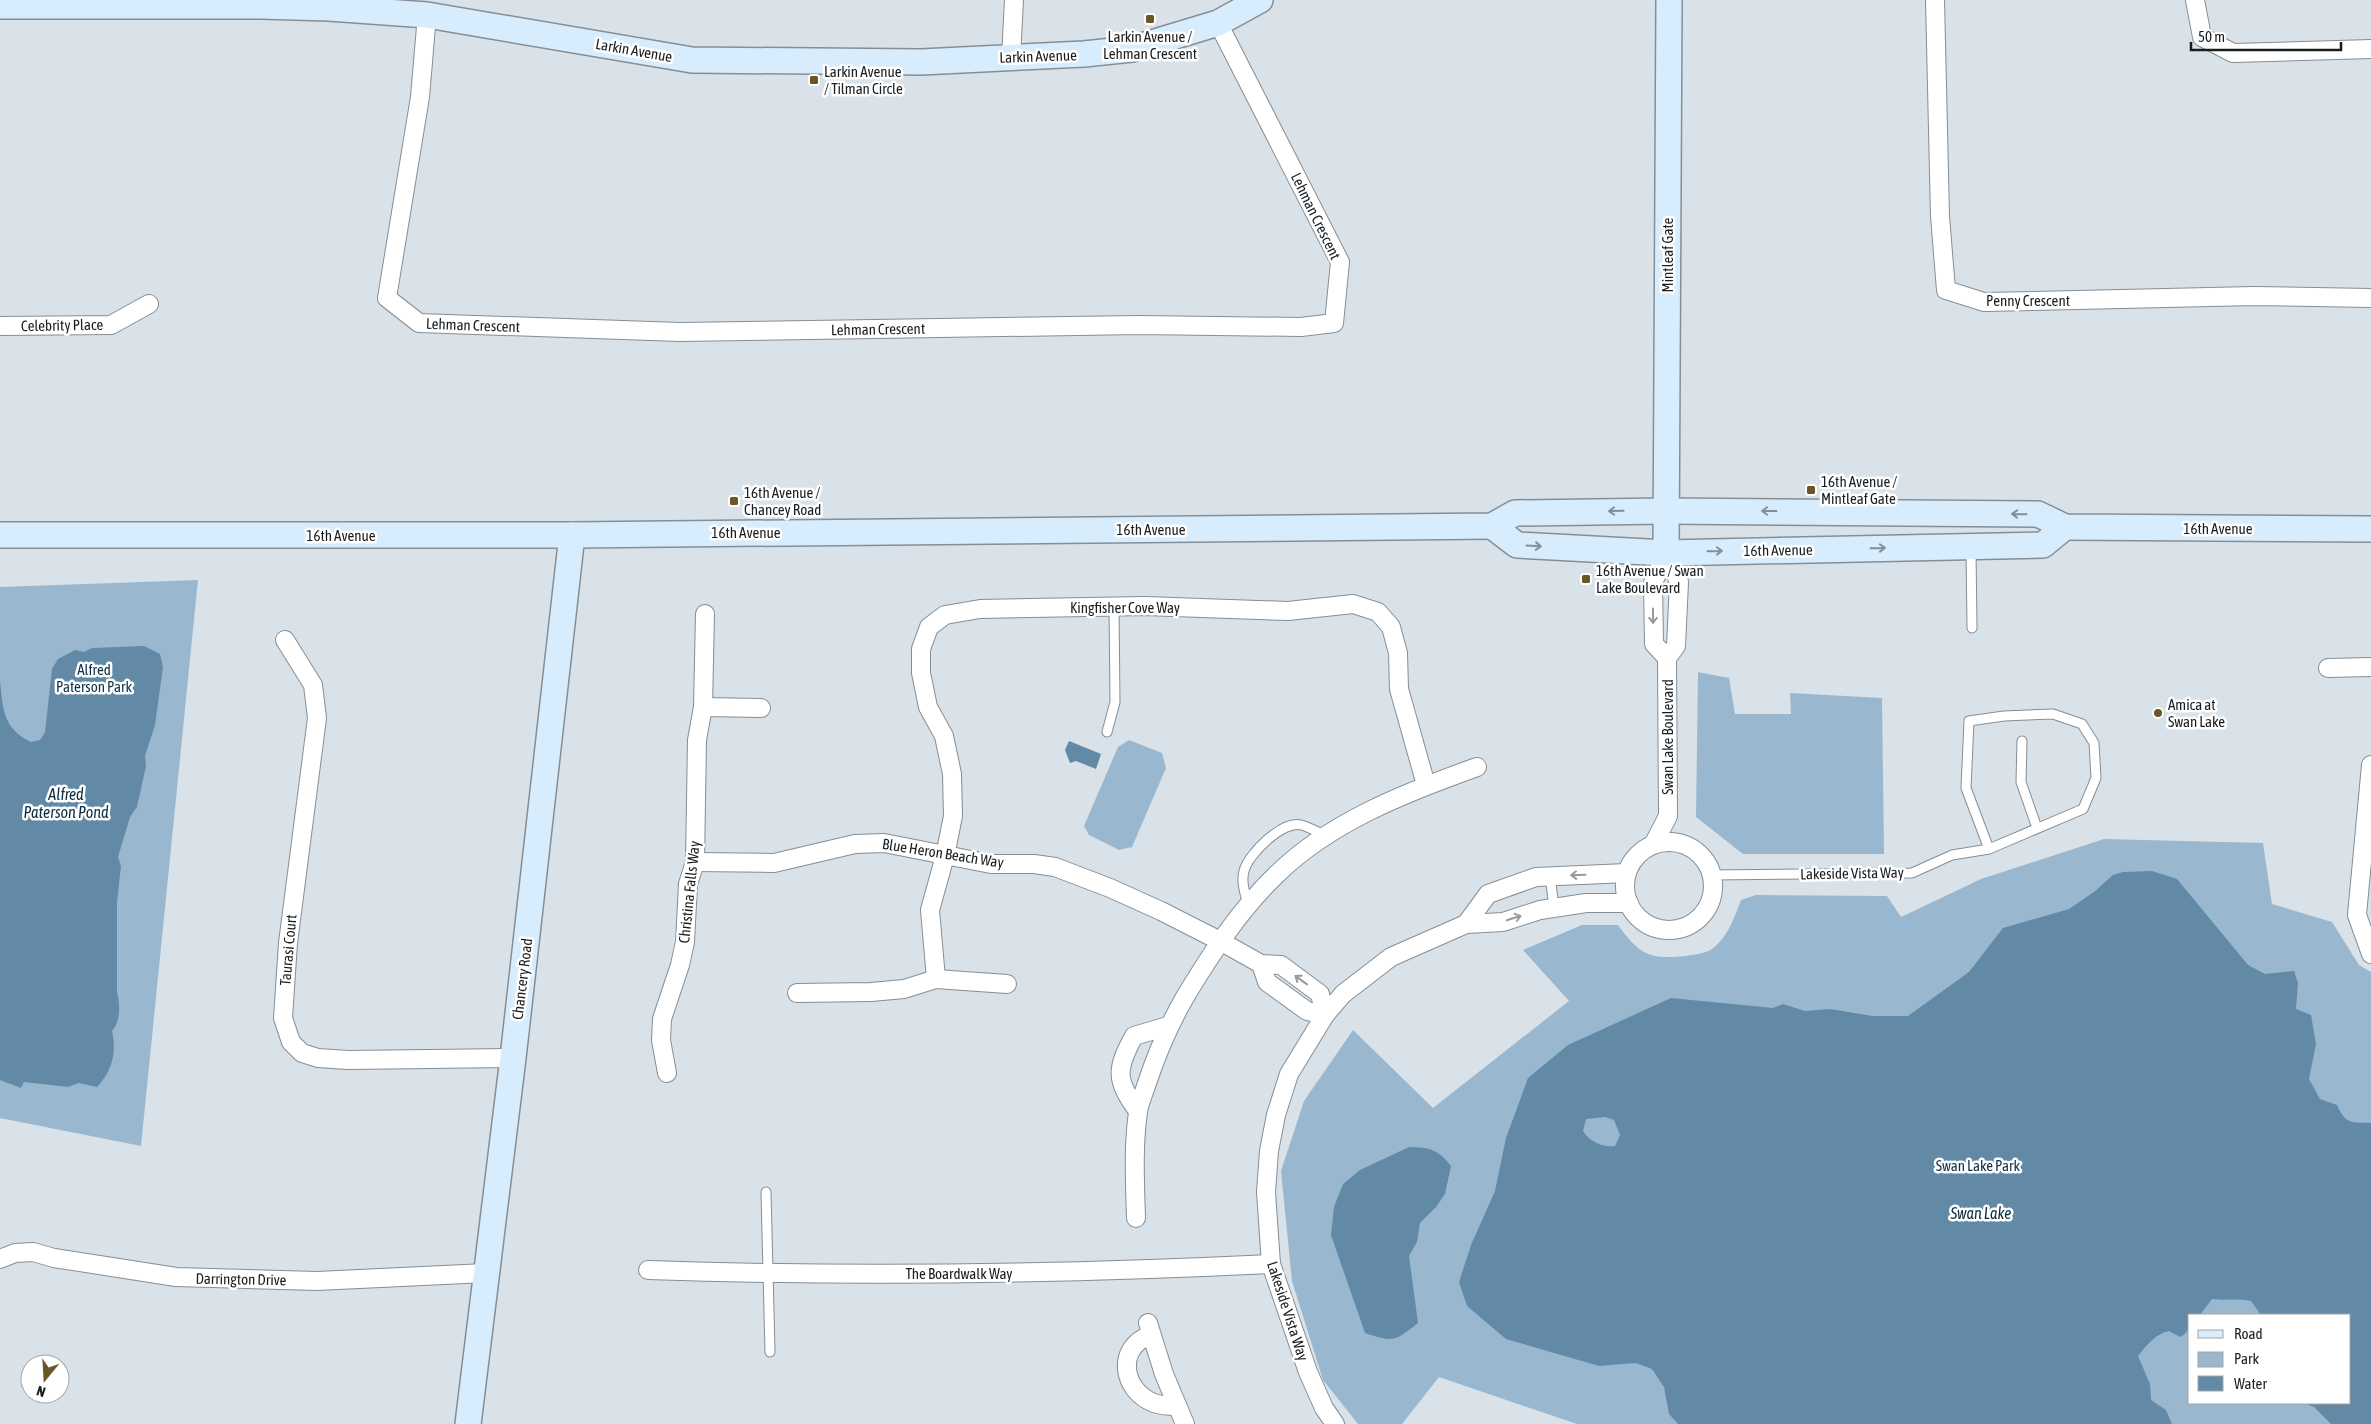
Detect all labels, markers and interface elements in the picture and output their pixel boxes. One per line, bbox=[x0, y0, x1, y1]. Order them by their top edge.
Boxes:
marker: Larkin Avenue / Lehman Crescent bbox=[1144, 13, 1156, 25]
scale bar bbox=[2191, 20, 2341, 52]
place label: Larkin Avenue / Lehman Crescent bbox=[1103, 28, 1197, 62]
text: 50 m bbox=[2198, 28, 2225, 45]
street label: Larkin Avenue bbox=[594, 35, 674, 65]
street label: Larkin Avenue bbox=[999, 46, 1077, 66]
place label: Larkin Avenue / Tilman Circle bbox=[824, 63, 903, 97]
marker: Larkin Avenue / Tilman Circle bbox=[808, 74, 820, 86]
street label: Lehman Crescent bbox=[1288, 170, 1344, 262]
street label: Mintleaf Gate bbox=[1659, 217, 1676, 292]
street label: Penny Crescent bbox=[1986, 292, 2070, 309]
street label: Lehman Crescent bbox=[426, 315, 520, 335]
street label: Celebrity Place bbox=[21, 316, 104, 334]
street label: Lehman Crescent bbox=[831, 320, 925, 338]
place label: 16th Avenue / Mintleaf Gate bbox=[1821, 473, 1897, 507]
place label: 16th Avenue / Chancey Road bbox=[744, 484, 821, 518]
marker: 16th Avenue / Mintleaf Gate bbox=[1805, 484, 1817, 496]
marker: 16th Avenue / Chancey Road bbox=[728, 495, 740, 507]
one-way arrow bbox=[1609, 506, 1625, 516]
one-way arrow bbox=[1761, 506, 1778, 516]
one-way arrow bbox=[2011, 509, 2028, 519]
street label: 16th Avenue bbox=[2183, 520, 2253, 537]
street label: 16th Avenue bbox=[1116, 521, 1186, 538]
street label: 16th Avenue bbox=[711, 524, 781, 541]
street label: 16th Avenue bbox=[306, 527, 376, 544]
one-way arrow bbox=[1526, 541, 1542, 550]
street label: 16th Avenue bbox=[1743, 541, 1813, 559]
one-way arrow bbox=[1869, 543, 1885, 553]
one-way arrow bbox=[1707, 547, 1723, 556]
place label: 16th Avenue / Swan Lake Boulevard bbox=[1596, 562, 1704, 596]
marker: 16th Avenue / Swan Lake Boulevard bbox=[1580, 573, 1592, 585]
street label: Kingfisher Cove Way bbox=[1070, 599, 1180, 616]
one-way arrow bbox=[1648, 608, 1658, 624]
park label: Alfred Paterson Park bbox=[56, 661, 132, 695]
street label: Swan Lake Boulevard bbox=[1659, 679, 1676, 795]
place label: Amica at Swan Lake bbox=[2168, 696, 2225, 730]
marker: Amica at Swan Lake bbox=[2152, 707, 2164, 719]
water label: Alfred Paterson Pond bbox=[23, 785, 109, 821]
street label: Blue Heron Beach Way bbox=[881, 835, 1005, 871]
street label: Christina Falls Way bbox=[675, 840, 703, 944]
street label: Lakeside Vista Way bbox=[1800, 864, 1904, 882]
one-way arrow bbox=[1571, 870, 1587, 879]
one-way arrow bbox=[1506, 913, 1522, 923]
street label: Taurasi Court bbox=[276, 914, 300, 986]
street label: Chancery Road bbox=[509, 937, 535, 1021]
one-way arrow bbox=[1294, 975, 1308, 985]
park label: Swan Lake Park bbox=[1936, 1157, 2021, 1174]
water label: Swan Lake bbox=[1950, 1204, 2011, 1222]
street label: Lakeside Vista Way bbox=[1264, 1259, 1312, 1363]
street label: The Boardwalk Way bbox=[905, 1265, 1013, 1282]
street label: Darrington Drive bbox=[195, 1270, 287, 1288]
legend bbox=[2188, 1314, 2351, 1404]
text: Road bbox=[2234, 1325, 2263, 1342]
text: Park bbox=[2234, 1350, 2259, 1367]
north arrow bbox=[20, 1354, 70, 1404]
text: Water bbox=[2234, 1375, 2267, 1392]
text: N bbox=[35, 1382, 47, 1400]

